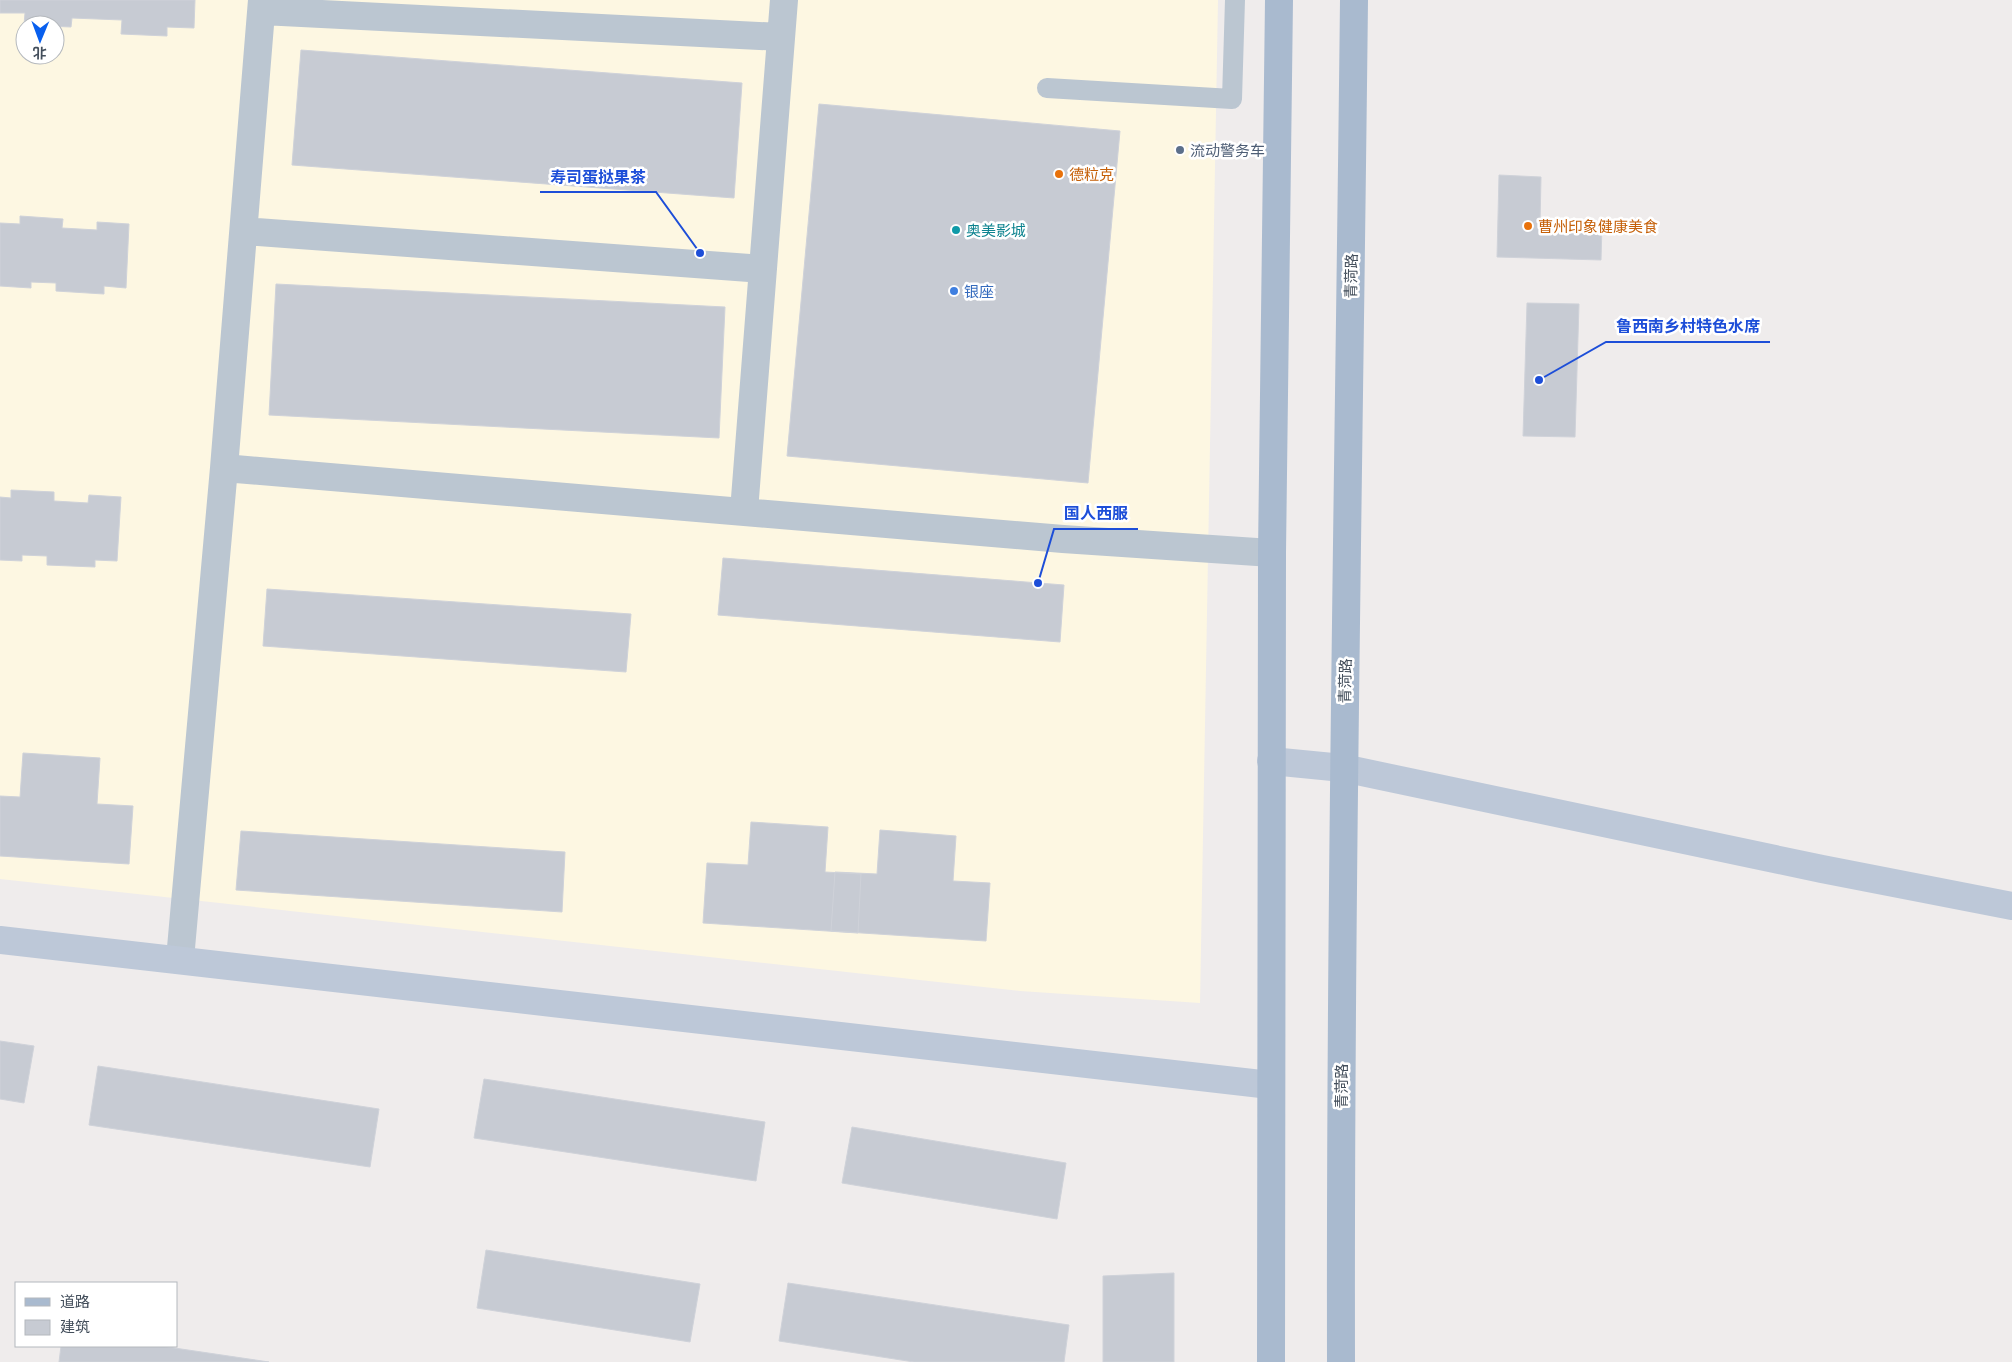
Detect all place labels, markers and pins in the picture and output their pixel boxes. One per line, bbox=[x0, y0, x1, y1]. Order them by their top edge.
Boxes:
place label: 流动警务车 bbox=[1190, 141, 1265, 160]
marker: 流动警务车 bbox=[1174, 144, 1186, 156]
callout: 寿司蛋挞果茶 bbox=[540, 161, 656, 192]
place label: 德粒克 bbox=[1069, 165, 1114, 184]
marker: 德粒克 bbox=[1053, 168, 1065, 180]
place label: 曹州印象健康美食 bbox=[1538, 217, 1658, 236]
marker: 曹州印象健康美食 bbox=[1522, 220, 1534, 232]
place label: 奥美影城 bbox=[966, 221, 1026, 240]
marker: 奥美影城 bbox=[950, 224, 962, 236]
place label: 银座 bbox=[964, 282, 994, 301]
marker: 银座 bbox=[948, 285, 960, 297]
callout: 鲁西南乡村特色水席 bbox=[1606, 311, 1770, 342]
callout: 国人西服 bbox=[1054, 498, 1138, 529]

